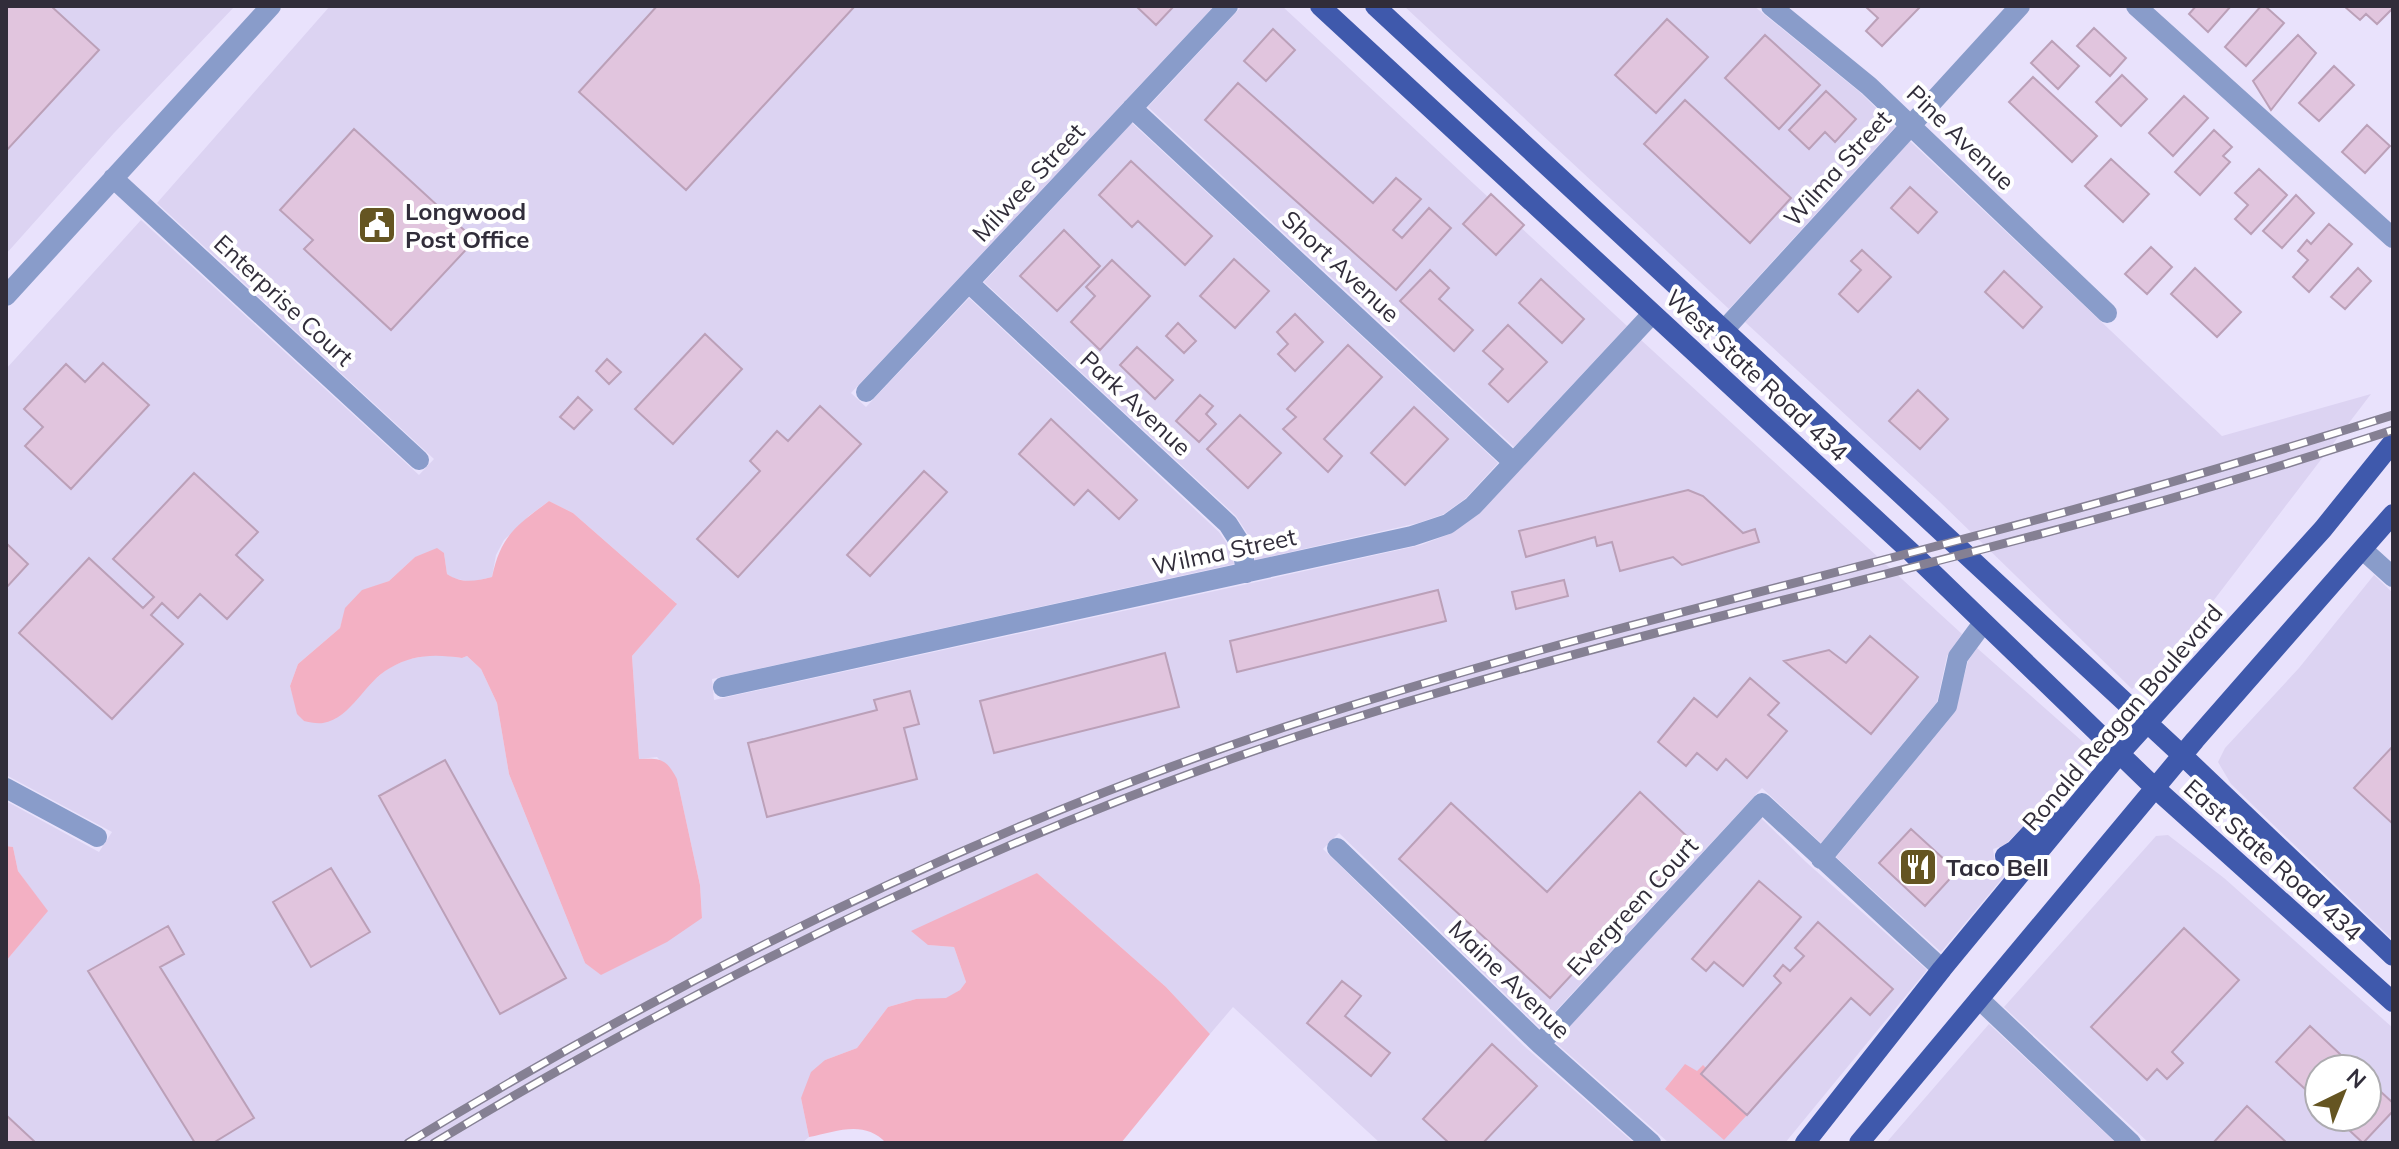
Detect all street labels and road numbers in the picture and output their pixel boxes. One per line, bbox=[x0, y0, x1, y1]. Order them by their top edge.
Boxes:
street label: Pine Avenue bbox=[1901, 78, 2021, 196]
street label: Wilma Street bbox=[1777, 104, 1897, 232]
street label: Milwee Street bbox=[965, 116, 1091, 248]
street label: Short Avenue bbox=[1276, 204, 1406, 328]
street label: Enterprise Court bbox=[208, 228, 360, 372]
street label: West State Road 434 bbox=[1660, 283, 1854, 467]
street label: Park Avenue bbox=[1074, 344, 1198, 462]
street label: Wilma Street bbox=[1149, 521, 1299, 581]
street label: Ronald Reagan Boulevard bbox=[2015, 598, 2229, 836]
street label: East State Road 434 bbox=[2178, 772, 2368, 948]
street label: Evergreen Court bbox=[1560, 831, 1704, 981]
street label: Maine Avenue bbox=[1443, 913, 1577, 1045]

